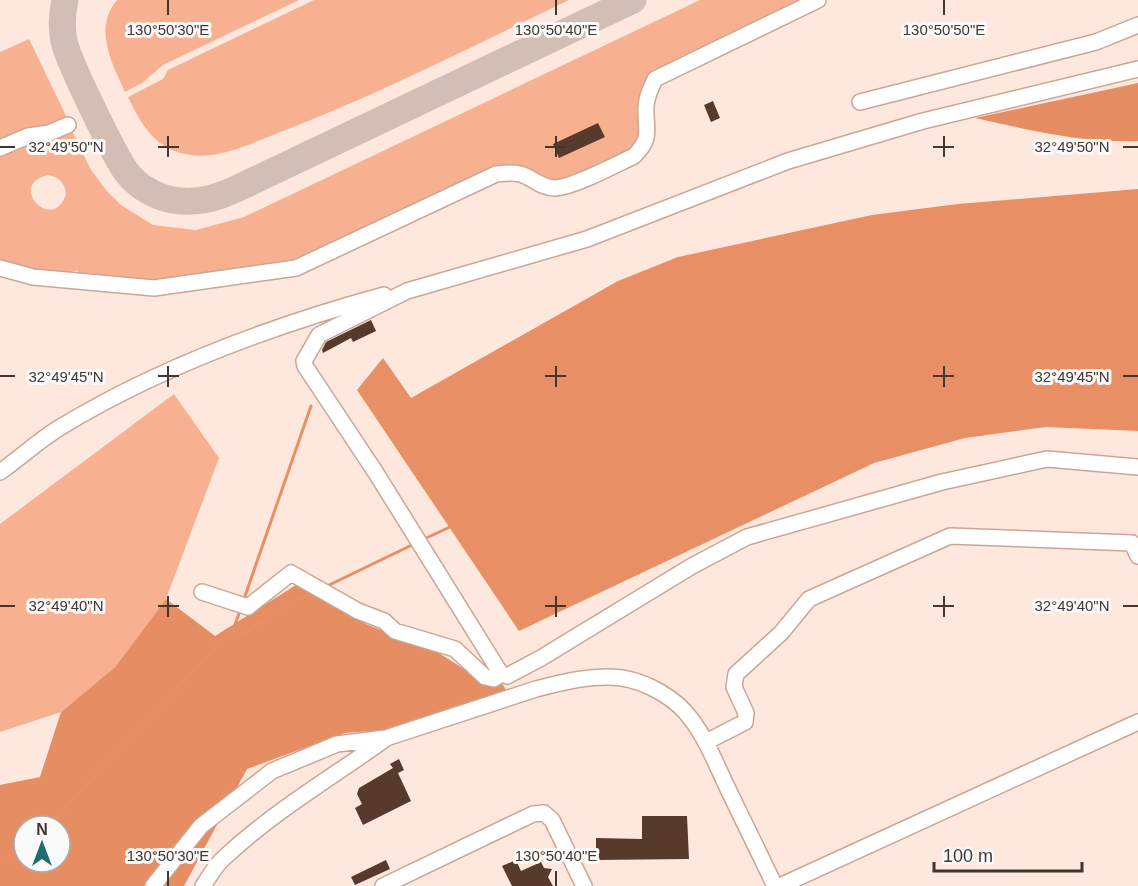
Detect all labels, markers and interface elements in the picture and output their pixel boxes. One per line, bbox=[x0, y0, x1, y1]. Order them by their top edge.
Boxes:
text: 130°50'30"E bbox=[127, 21, 209, 38]
text: 130°50'40"E bbox=[515, 21, 597, 38]
text: 130°50'50"E bbox=[903, 21, 985, 38]
text: 32°49'50"N bbox=[28, 138, 104, 155]
text: 32°49'50"N bbox=[1034, 138, 1110, 155]
text: 32°49'45"N bbox=[28, 368, 104, 385]
text: 32°49'45"N bbox=[1034, 368, 1110, 385]
text: 32°49'40"N bbox=[28, 597, 104, 614]
text: 32°49'40"N bbox=[1034, 597, 1110, 614]
north arrow bbox=[12, 814, 72, 874]
text: N bbox=[36, 821, 48, 838]
scale bar bbox=[934, 835, 1082, 873]
text: 100 m bbox=[943, 846, 993, 866]
text: 130°50'30"E bbox=[127, 847, 209, 864]
text: 130°50'40"E bbox=[515, 847, 597, 864]

